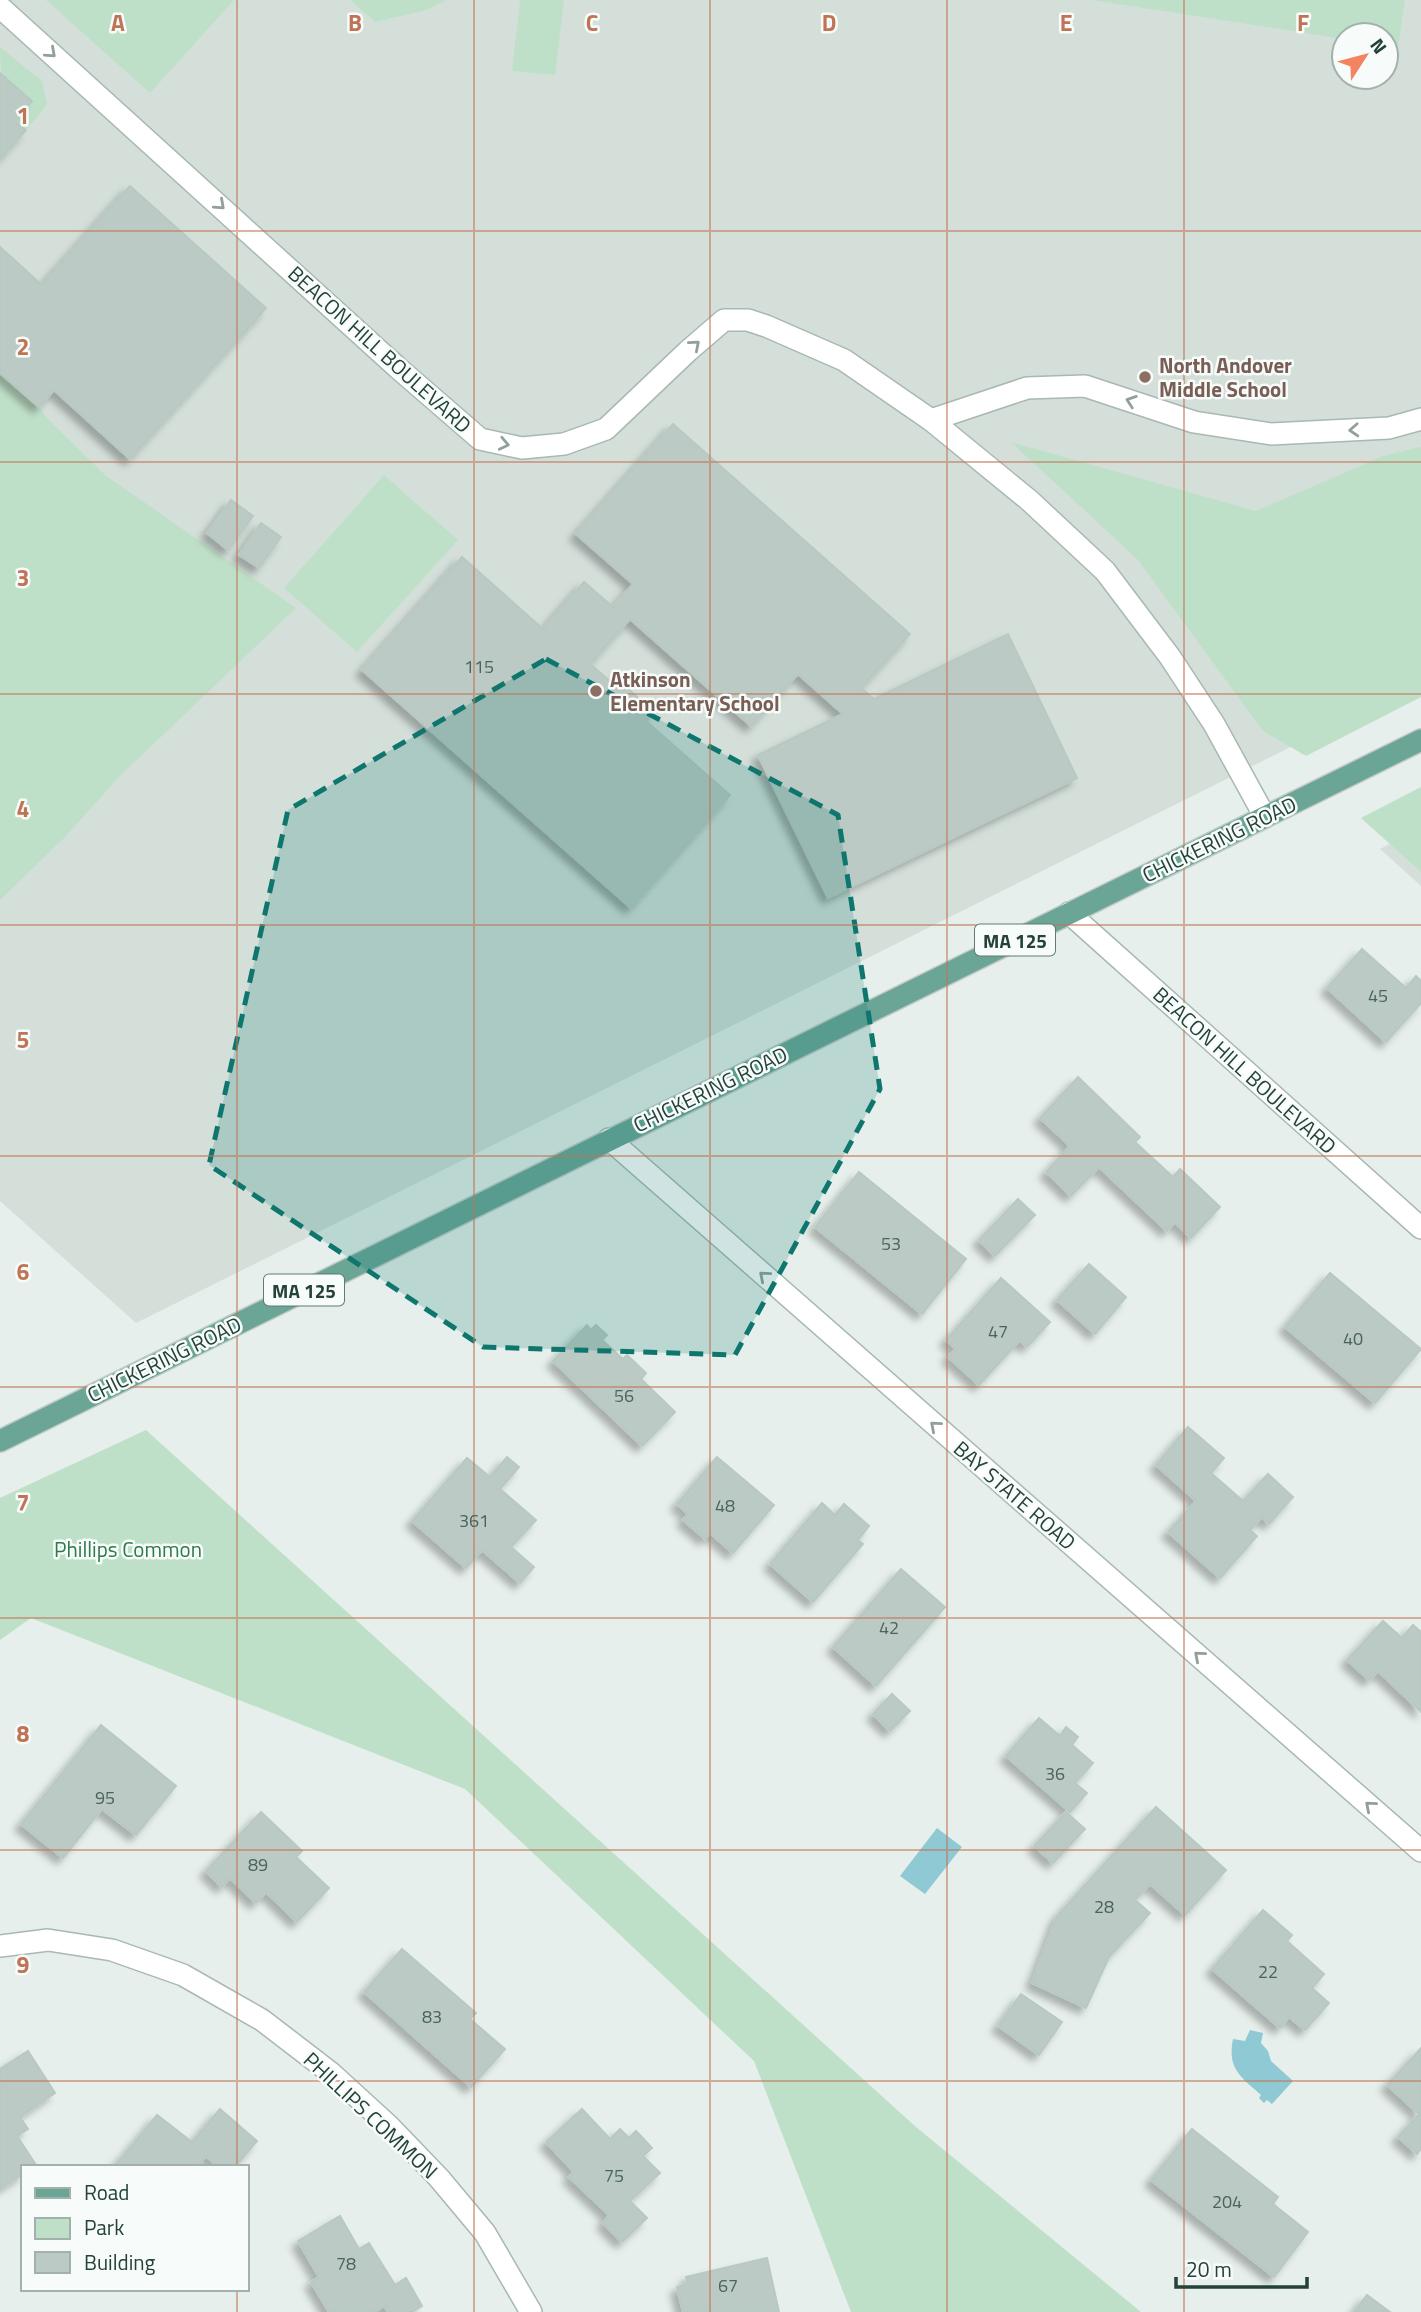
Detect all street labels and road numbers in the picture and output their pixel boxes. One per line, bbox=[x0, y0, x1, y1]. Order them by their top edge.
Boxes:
street label: BEACON HILL BOULEVARD bbox=[281, 258, 479, 440]
street label: CHICKERING ROAD bbox=[1136, 788, 1302, 890]
road number: MA 125 bbox=[975, 924, 1055, 956]
street label: BEACON HILL BOULEVARD bbox=[1146, 979, 1344, 1161]
street label: CHICKERING ROAD bbox=[627, 1038, 793, 1140]
road number: MA 125 bbox=[264, 1274, 344, 1306]
street label: CHICKERING ROAD bbox=[81, 1308, 247, 1410]
street label: BAY STATE ROAD bbox=[947, 1433, 1083, 1557]
street label: PHILLIPS COMMON bbox=[296, 2044, 446, 2186]

